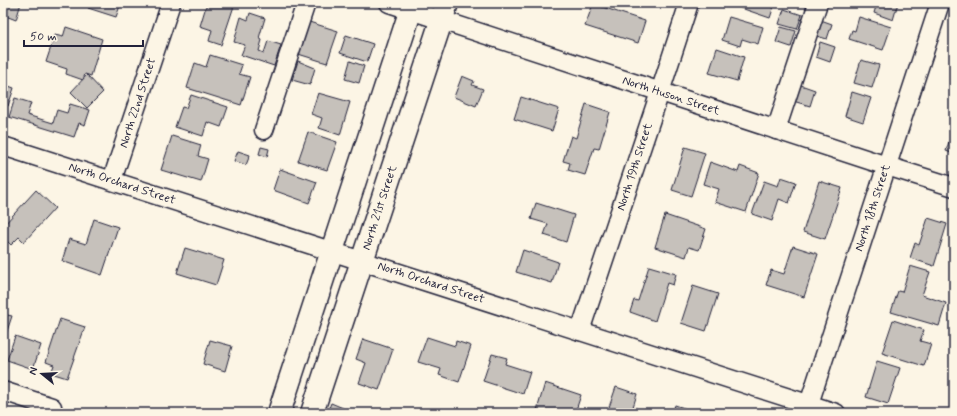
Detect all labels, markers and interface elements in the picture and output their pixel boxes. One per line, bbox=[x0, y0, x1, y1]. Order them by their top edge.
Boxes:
scale bar bbox=[24, 22, 143, 48]
text: 50 m bbox=[30, 29, 57, 45]
street label: North 22nd Street bbox=[116, 56, 160, 150]
street label: North Huson Street bbox=[620, 73, 722, 119]
street label: North 19th Street bbox=[613, 121, 657, 213]
street label: North Orchard Street bbox=[67, 159, 178, 209]
street label: North 18th Street bbox=[851, 162, 895, 254]
street label: North 21st Street bbox=[359, 164, 401, 252]
street label: North Orchard Street bbox=[376, 258, 487, 308]
north arrow bbox=[22, 354, 62, 394]
text: N bbox=[26, 366, 41, 377]

